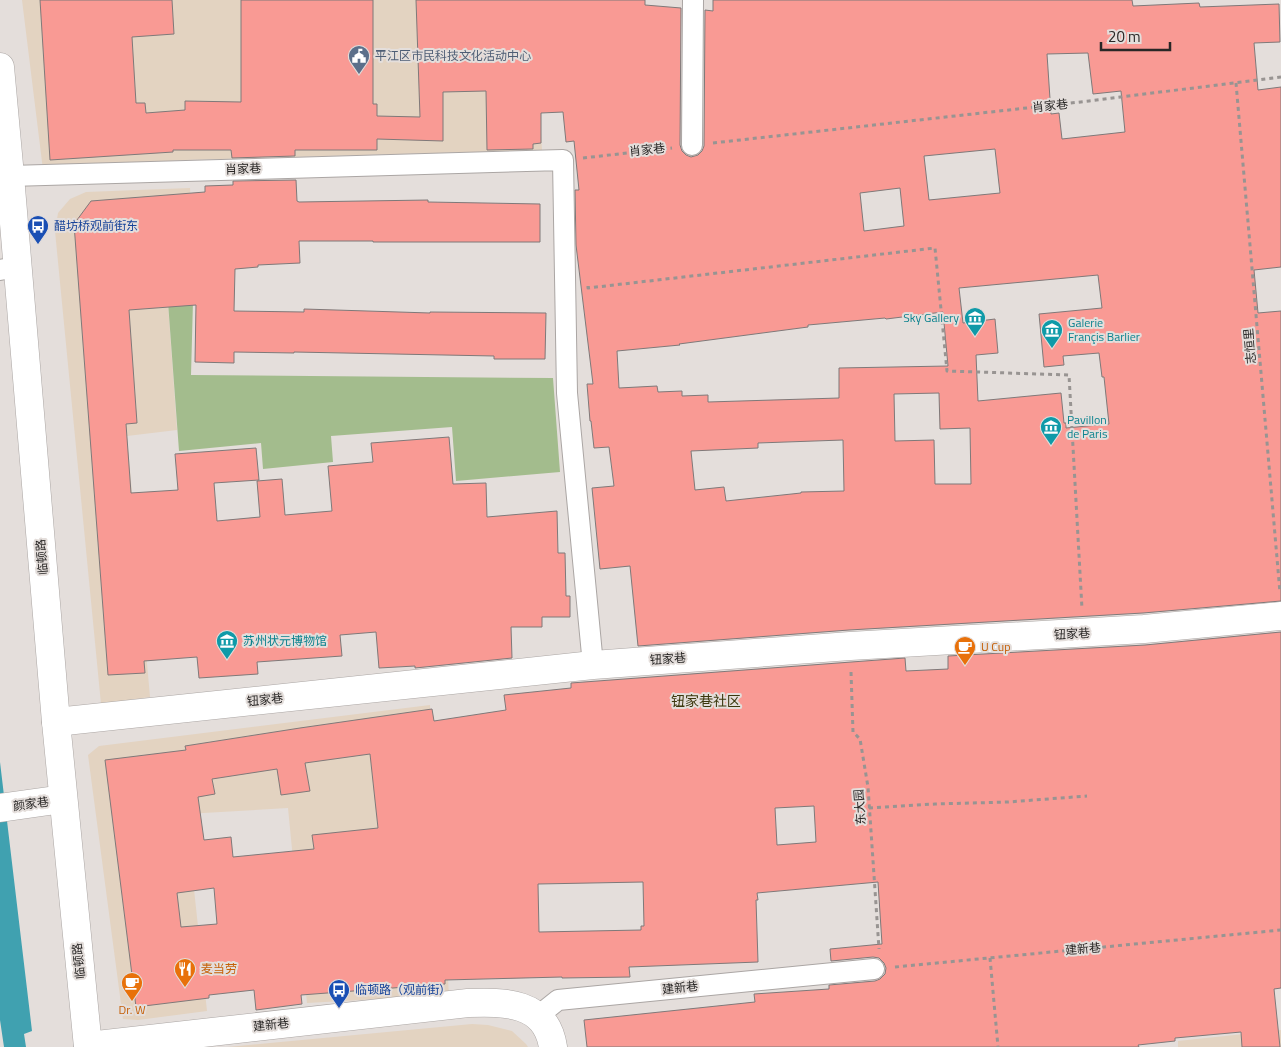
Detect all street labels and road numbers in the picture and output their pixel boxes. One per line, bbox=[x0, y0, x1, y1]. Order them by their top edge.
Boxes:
street label: 肖家巷 bbox=[1031, 94, 1069, 117]
street label: 肖家巷 bbox=[628, 138, 666, 161]
street label: 肖家巷 bbox=[225, 158, 261, 179]
street label: 志恒里 bbox=[1238, 327, 1261, 365]
street label: 临顿路 bbox=[30, 538, 53, 576]
street label: 钮家巷 bbox=[1053, 623, 1090, 644]
street label: 钮家巷 bbox=[649, 648, 687, 669]
street label: 钮家巷 bbox=[246, 688, 284, 711]
street label: 东大园 bbox=[849, 788, 870, 826]
street label: 颜家巷 bbox=[12, 792, 50, 815]
street label: 建新巷 bbox=[1064, 937, 1102, 960]
street label: 临顿路 bbox=[67, 942, 90, 980]
street label: 建新巷 bbox=[661, 976, 699, 999]
street label: 建新巷 bbox=[252, 1013, 290, 1036]

